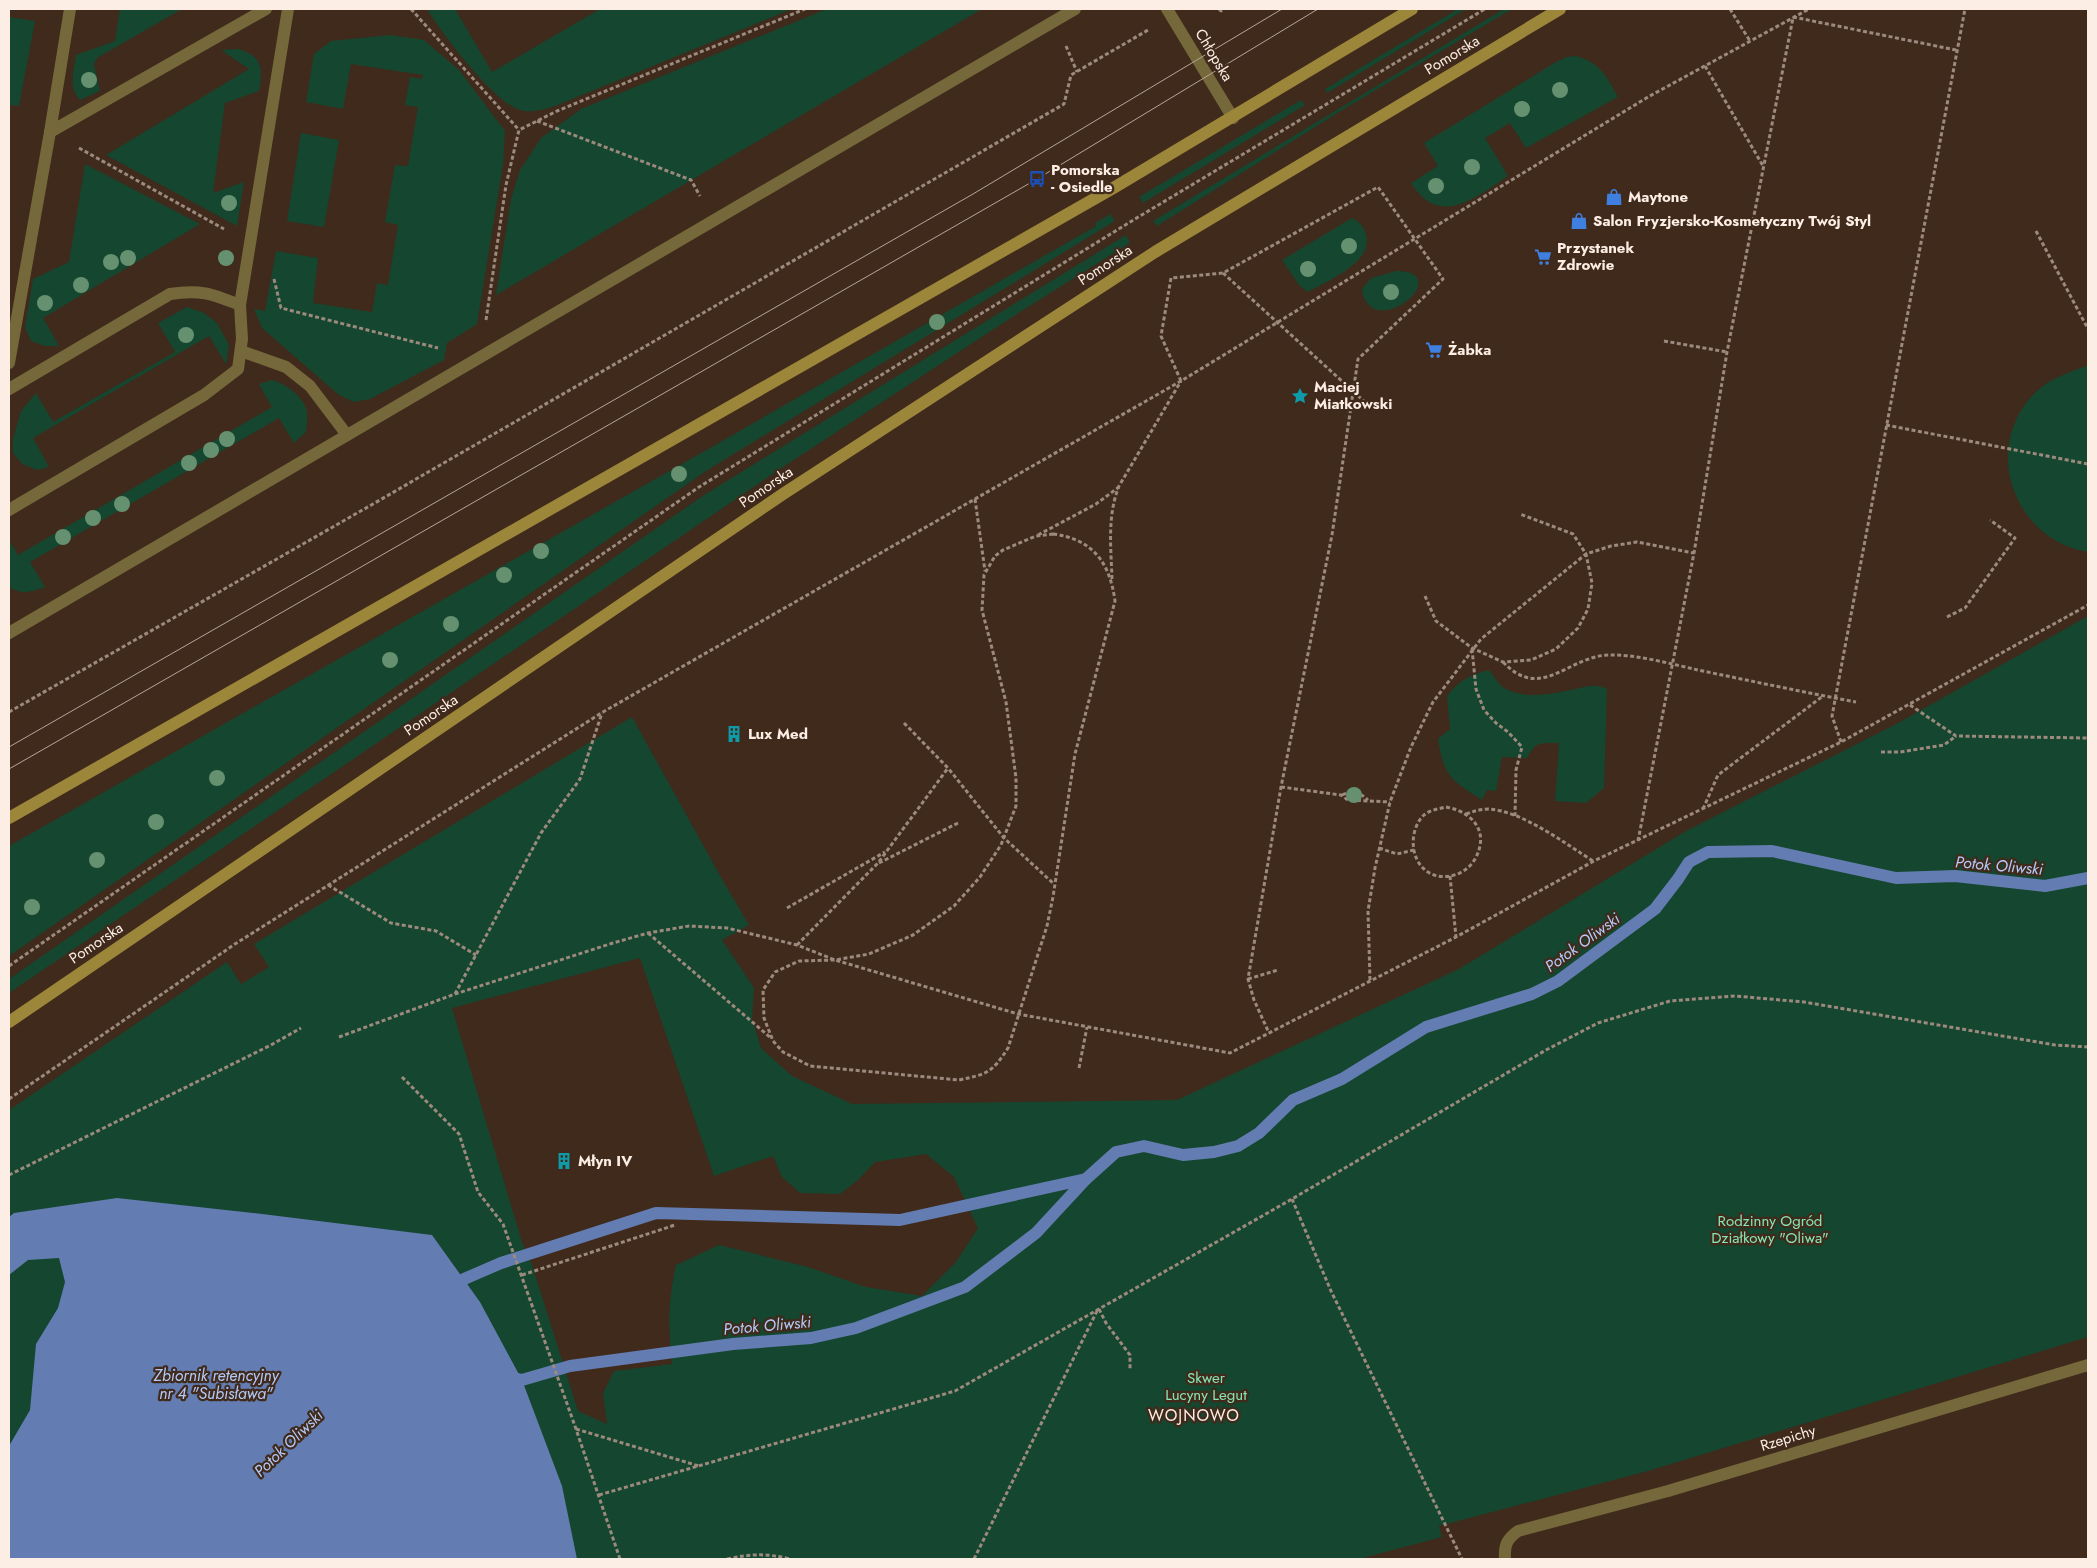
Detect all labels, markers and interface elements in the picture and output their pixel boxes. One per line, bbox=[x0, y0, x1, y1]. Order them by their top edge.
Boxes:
street label: Chłopska bbox=[1190, 24, 1238, 86]
street label: Pomorska bbox=[1420, 30, 1484, 80]
place label: Pomorska - Osiedle bbox=[1051, 159, 1120, 198]
bus stop icon: Pomorska - Osiedle bbox=[1027, 169, 1047, 189]
place label: Maytone bbox=[1628, 186, 1688, 208]
shop icon: Maytone bbox=[1604, 187, 1624, 207]
place label: Salon Fryzjersko-Kosmetyczny Twój Styl bbox=[1593, 210, 1871, 232]
shop icon: Salon Fryzjersko-Kosmetyczny Twój Styl bbox=[1569, 211, 1589, 231]
place label: Przystanek Zdrowie bbox=[1557, 237, 1634, 276]
street label: Pomorska bbox=[1073, 239, 1137, 291]
supermarket icon: Przystanek Zdrowie bbox=[1533, 247, 1553, 267]
place label: Żabka bbox=[1448, 339, 1491, 361]
supermarket icon: Żabka bbox=[1424, 340, 1444, 360]
place label: Maciej Miatkowski bbox=[1314, 376, 1392, 415]
place icon: Maciej Miatkowski bbox=[1290, 386, 1310, 406]
street label: Pomorska bbox=[735, 461, 797, 513]
street label: Pomorska bbox=[400, 689, 462, 741]
place label: Lux Med bbox=[748, 723, 808, 745]
building icon: Lux Med bbox=[724, 724, 744, 744]
water label: Potok Oliwski bbox=[1954, 850, 2045, 881]
water label: Potok Oliwski bbox=[1540, 907, 1625, 978]
street label: Pomorska bbox=[65, 917, 127, 969]
place label: Młyn IV bbox=[578, 1150, 633, 1172]
building icon: Młyn IV bbox=[554, 1151, 574, 1171]
park label: Rodzinny Ogród Działkowy "Oliwa" bbox=[1711, 1210, 1829, 1249]
water label: Potok Oliwski bbox=[722, 1310, 813, 1341]
water label: Zbiornik retencyjny nr 4 "Subisława" bbox=[153, 1364, 280, 1405]
park label: Skwer Lucyny Legut bbox=[1165, 1367, 1247, 1406]
water label: Potok Oliwski bbox=[249, 1404, 329, 1482]
district label: WOJNOWO bbox=[1148, 1404, 1240, 1427]
street label: Rzepichy bbox=[1758, 1419, 1819, 1457]

